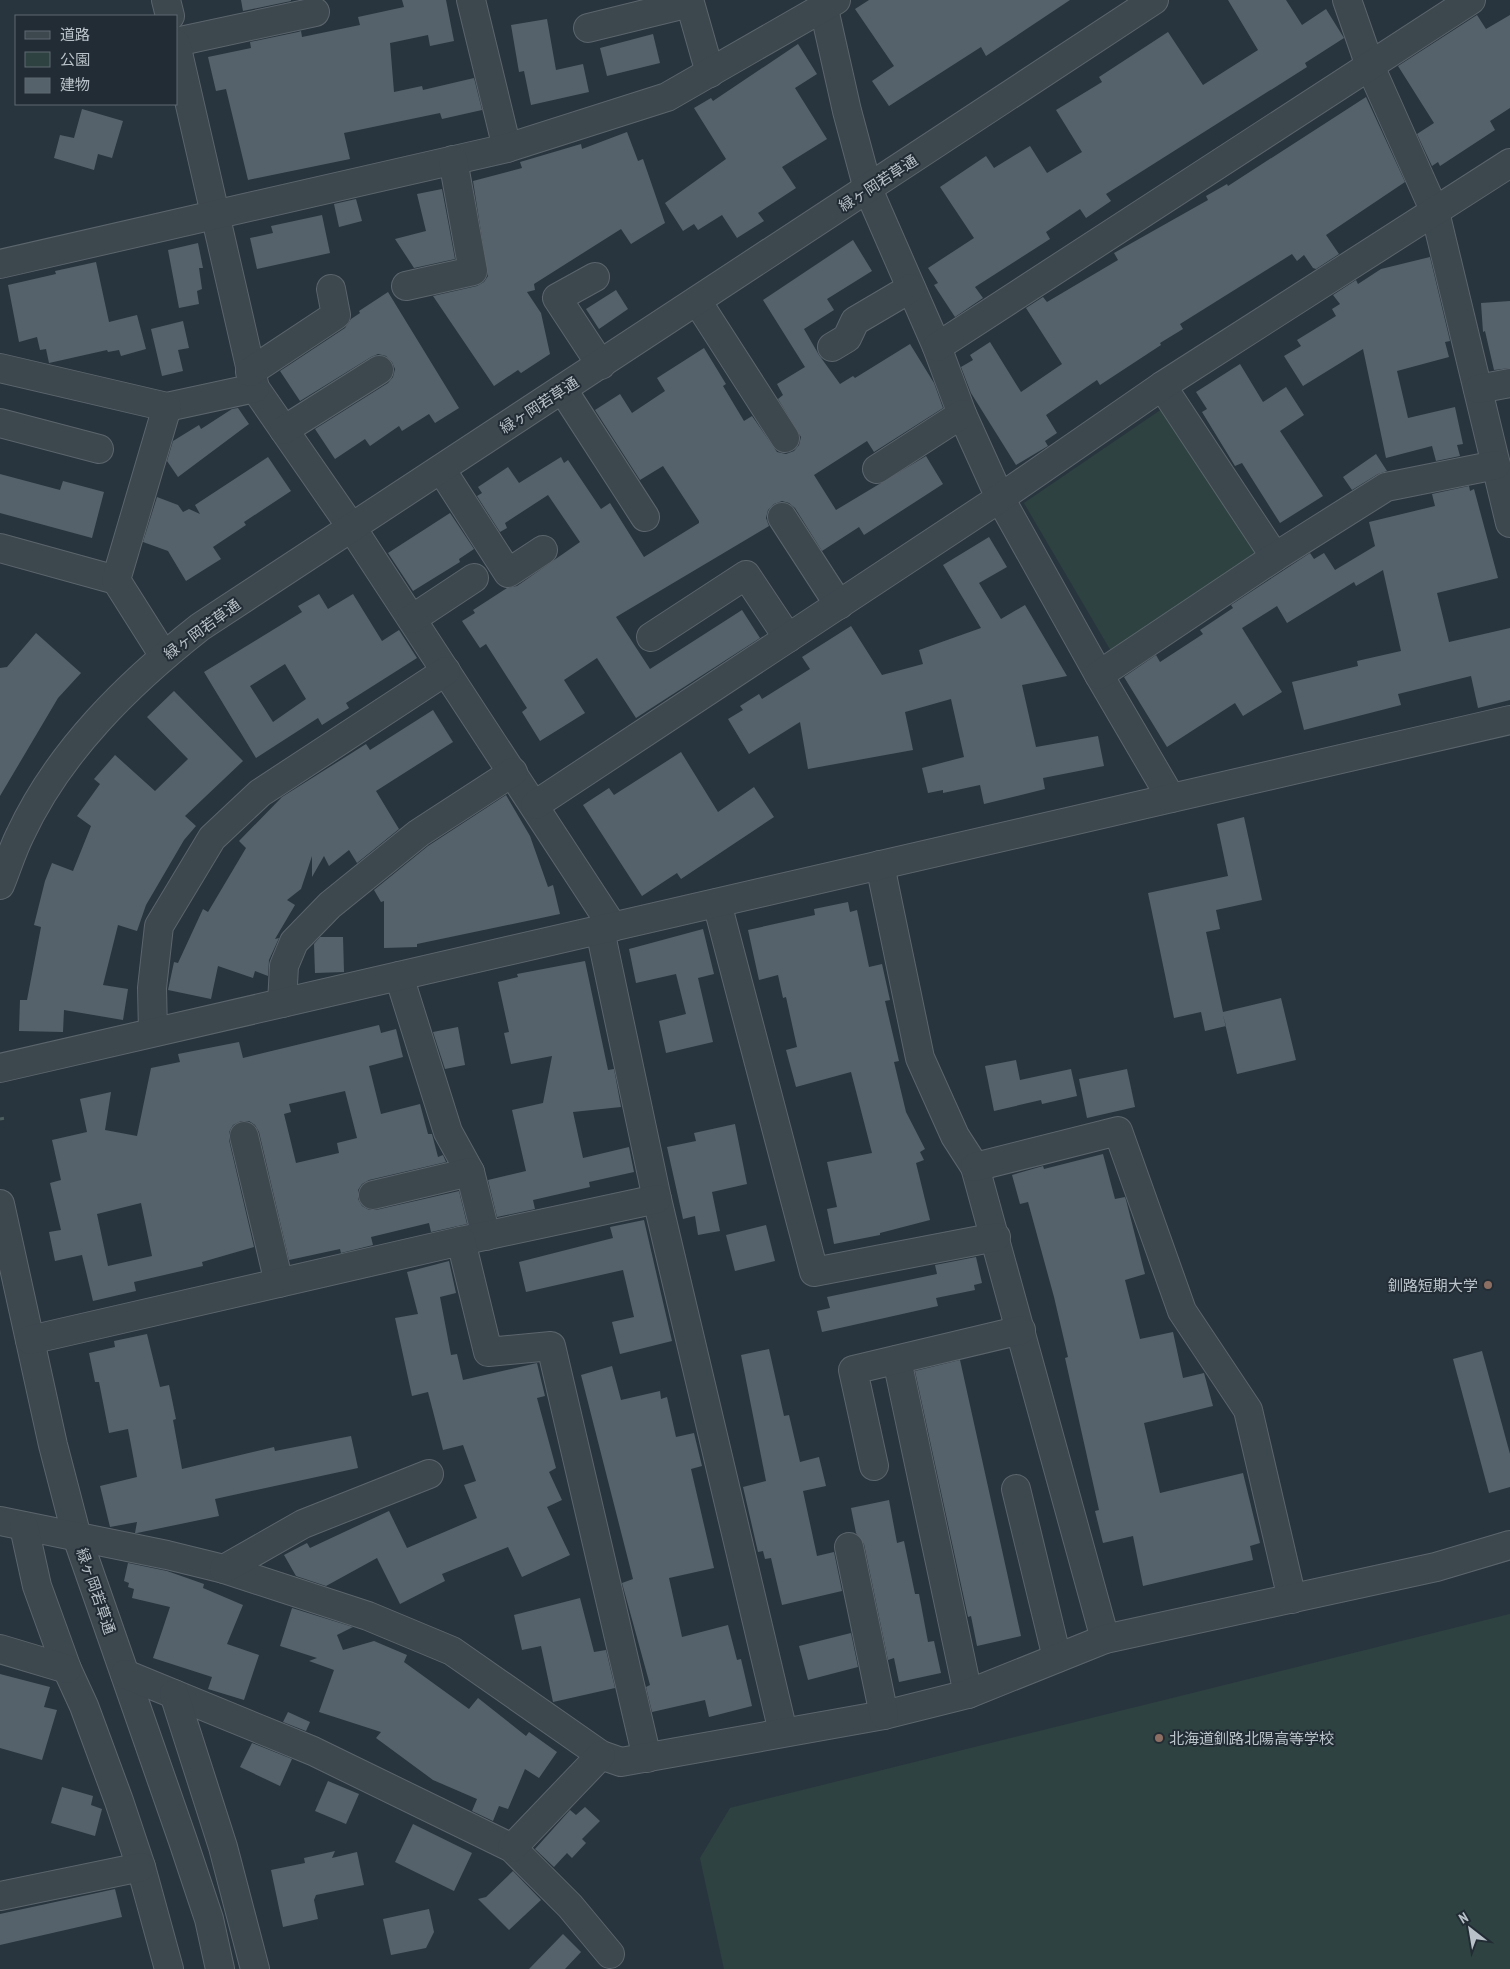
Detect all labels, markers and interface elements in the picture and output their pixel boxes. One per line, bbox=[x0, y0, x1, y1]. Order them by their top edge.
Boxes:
legend bbox=[15, 15, 178, 105]
text: 道路 bbox=[60, 25, 90, 44]
text: 公園 bbox=[60, 50, 90, 69]
text: 建物 bbox=[60, 75, 90, 94]
street label: 緑ヶ岡若草通 bbox=[835, 151, 921, 215]
street label: 緑ヶ岡若草通 bbox=[496, 373, 582, 437]
street label: 緑ヶ岡若草通 bbox=[160, 595, 244, 663]
place label: 釧路短期大学 bbox=[1388, 1276, 1478, 1295]
marker: 釧路短期大学 bbox=[1482, 1279, 1494, 1291]
street label: 緑ヶ岡若草通 bbox=[72, 1545, 120, 1637]
place label: 北海道釧路北陽高等学校 bbox=[1169, 1729, 1334, 1748]
marker: 北海道釧路北陽高等学校 bbox=[1153, 1732, 1165, 1744]
north arrow bbox=[1445, 1904, 1495, 1954]
text: N bbox=[1455, 1908, 1471, 1928]

